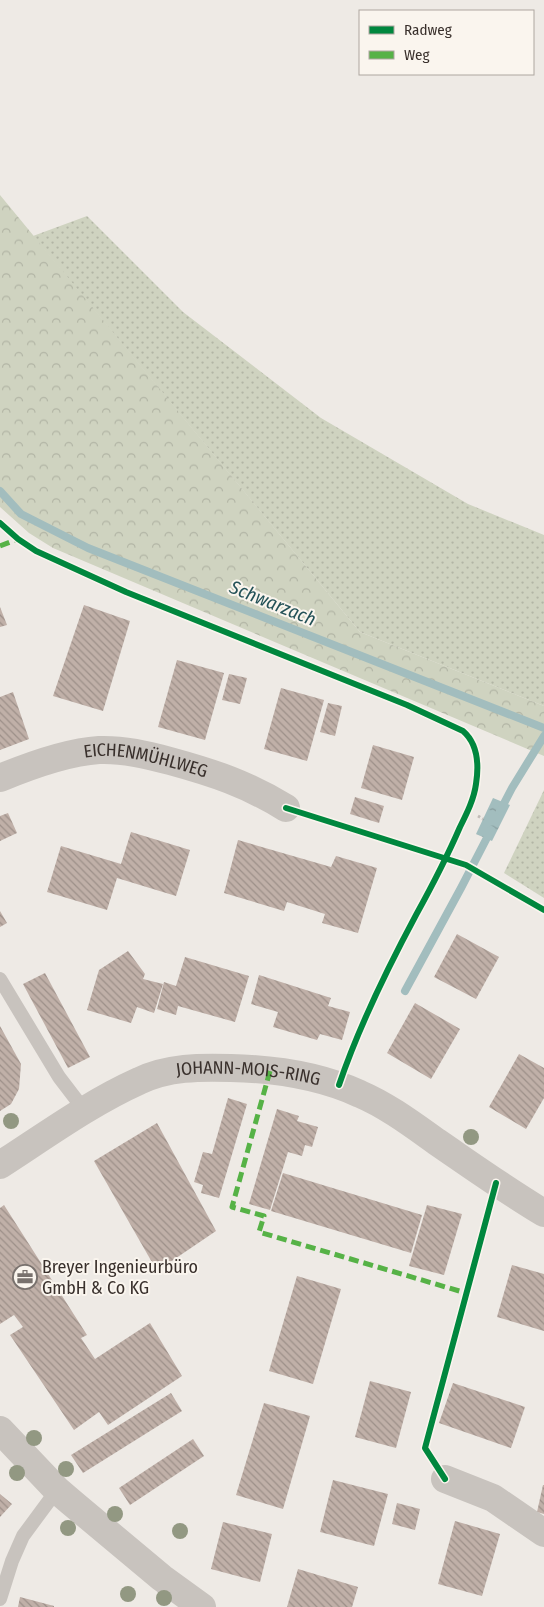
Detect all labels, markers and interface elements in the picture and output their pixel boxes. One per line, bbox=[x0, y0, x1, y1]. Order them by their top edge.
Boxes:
legend bbox=[359, 10, 534, 75]
text: Radweg bbox=[404, 21, 452, 39]
text: Weg bbox=[404, 46, 430, 64]
water label: Schwarzach bbox=[226, 575, 320, 631]
street label: EICHENMÜHLWEG bbox=[82, 739, 210, 782]
street label: JOHANN-MOIS-RING bbox=[175, 1057, 323, 1090]
place label: Breyer Ingenieurbüro GmbH & Co KG bbox=[42, 1256, 198, 1299]
office icon: Breyer Ingenieurbüro GmbH & Co KG bbox=[12, 1264, 38, 1290]

